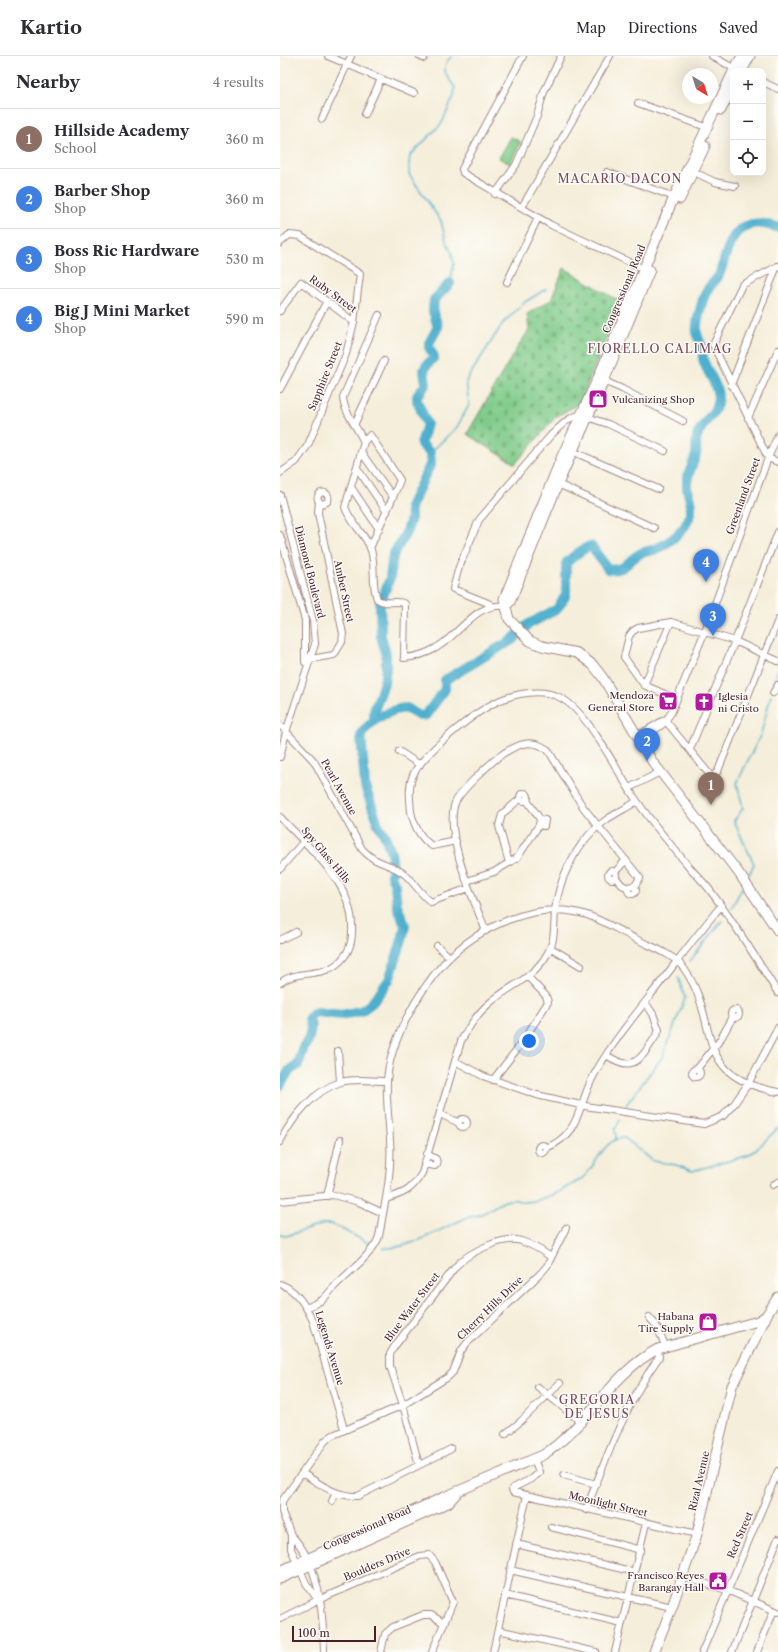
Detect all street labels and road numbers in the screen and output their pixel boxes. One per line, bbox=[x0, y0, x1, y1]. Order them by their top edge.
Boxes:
street label: Congressional Road bbox=[599, 243, 649, 335]
street label: Ruby Street bbox=[307, 272, 360, 316]
street label: Sapphire Street bbox=[305, 339, 345, 413]
street label: Greenland Street bbox=[723, 455, 763, 536]
street label: Diamond Boulevard bbox=[292, 524, 328, 620]
street label: Amber Street bbox=[331, 558, 357, 624]
street label: Pearl Avenue bbox=[318, 757, 360, 818]
street label: Spy Glass Hills bbox=[299, 824, 353, 886]
street label: Blue Water Street bbox=[382, 1269, 443, 1344]
street label: Cherry Hills Drive bbox=[454, 1273, 526, 1343]
street label: Legends Avenue bbox=[312, 1309, 348, 1387]
street label: Rizal Avenue bbox=[686, 1449, 712, 1512]
street label: Moonlight Street bbox=[567, 1489, 649, 1519]
street label: Congressional Road bbox=[321, 1503, 413, 1553]
street label: Red Street bbox=[724, 1509, 756, 1561]
street label: Boulders Drive bbox=[342, 1544, 413, 1584]

